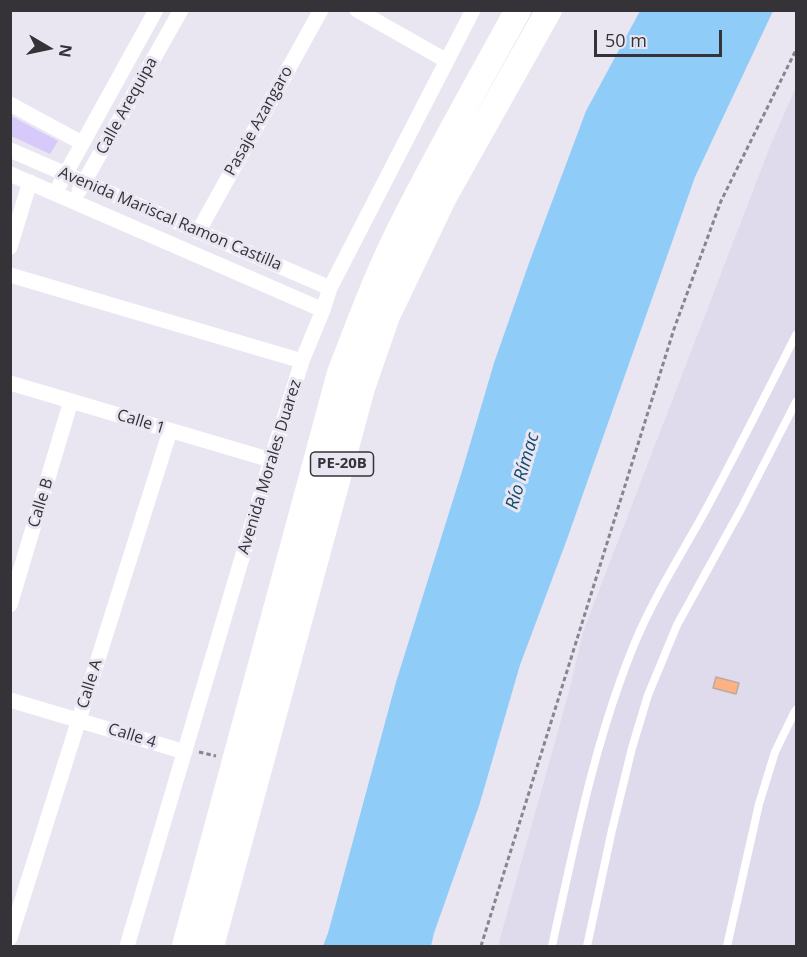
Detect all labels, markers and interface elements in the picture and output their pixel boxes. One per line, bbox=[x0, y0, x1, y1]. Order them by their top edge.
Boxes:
north arrow bbox=[18, 18, 78, 78]
scale bar bbox=[597, 18, 724, 56]
text: 50 m bbox=[605, 28, 647, 52]
text: N bbox=[54, 43, 78, 59]
street label: Calle Arequipa bbox=[92, 54, 162, 158]
street label: Pasaje Azangaro bbox=[221, 63, 297, 179]
street label: Avenida Mariscal Ramon Castilla bbox=[56, 163, 284, 275]
street label: Avenida Morales Duarez bbox=[234, 377, 306, 557]
street label: Calle 1 bbox=[115, 406, 167, 438]
water label: Río Rímac bbox=[502, 430, 544, 512]
road number: PE-20B bbox=[310, 452, 374, 476]
street label: Calle B bbox=[24, 476, 58, 530]
street label: Calle A bbox=[73, 657, 107, 711]
street label: Calle 4 bbox=[106, 720, 158, 752]

